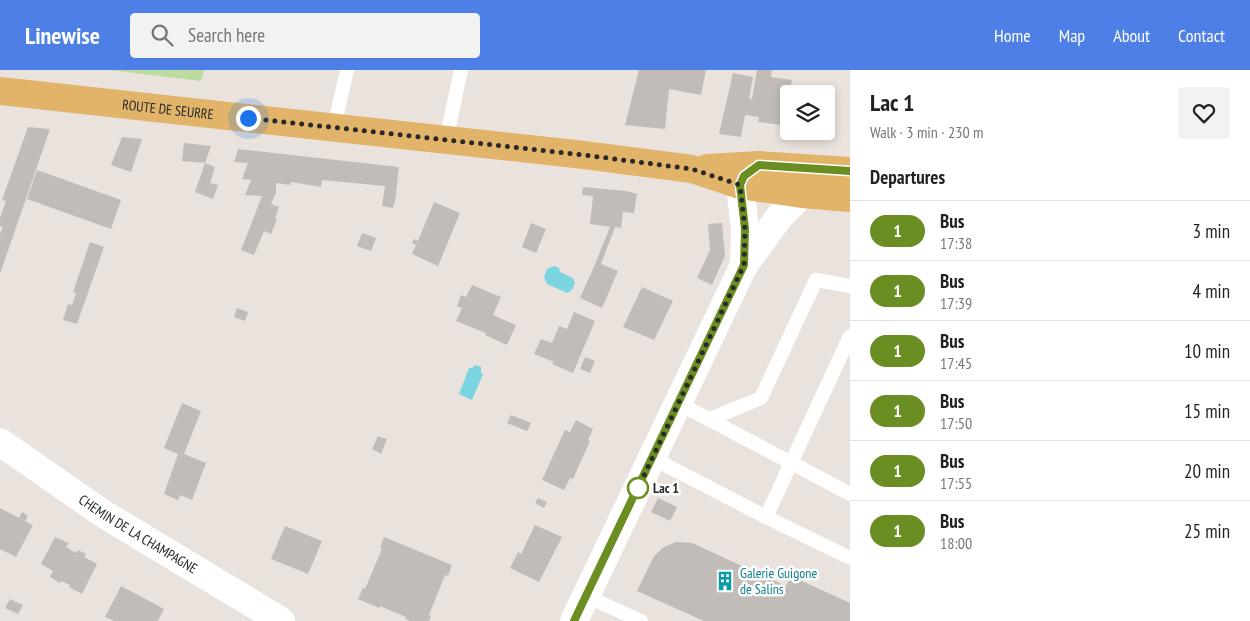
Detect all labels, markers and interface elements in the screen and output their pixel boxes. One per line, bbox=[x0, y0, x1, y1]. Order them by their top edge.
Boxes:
search box bbox=[130, 13, 480, 58]
text: Linewise bbox=[25, 20, 100, 51]
icon: search bbox=[148, 21, 176, 49]
text: Search here bbox=[188, 23, 265, 47]
text: Home bbox=[994, 24, 1031, 47]
text: Map bbox=[1059, 24, 1085, 47]
text: About bbox=[1113, 24, 1150, 47]
text: Contact bbox=[1178, 24, 1225, 47]
map controls bbox=[780, 85, 835, 140]
button: layers bbox=[780, 85, 835, 140]
text: Lac 1 bbox=[870, 87, 914, 118]
button: heart bbox=[1178, 87, 1230, 139]
street label: ROUTE DE SEURRE bbox=[121, 95, 215, 123]
your location bbox=[236, 106, 261, 131]
text: Walk · 3 min · 230 m bbox=[870, 122, 983, 142]
text: Departures bbox=[870, 165, 945, 189]
text: Bus bbox=[940, 209, 964, 233]
text: 1 bbox=[893, 219, 902, 242]
text: 3 min bbox=[1193, 219, 1230, 243]
text: 17:38 bbox=[940, 233, 972, 253]
text: Bus bbox=[940, 269, 964, 293]
text: 1 bbox=[893, 279, 902, 302]
text: 4 min bbox=[1193, 279, 1230, 303]
text: 17:39 bbox=[940, 293, 972, 313]
text: Bus bbox=[940, 329, 964, 353]
text: 1 bbox=[893, 339, 902, 362]
text: 10 min bbox=[1184, 339, 1230, 363]
text: 17:45 bbox=[940, 353, 972, 373]
text: Bus bbox=[940, 389, 964, 413]
text: 1 bbox=[893, 399, 902, 422]
text: 15 min bbox=[1184, 399, 1230, 423]
text: 17:50 bbox=[940, 413, 972, 433]
text: Bus bbox=[940, 449, 964, 473]
text: 1 bbox=[893, 459, 902, 482]
text: 20 min bbox=[1184, 459, 1230, 483]
text: 17:55 bbox=[940, 473, 972, 493]
marker: Lac 1 bbox=[627, 477, 649, 499]
place label: Lac 1 bbox=[653, 479, 679, 497]
street label: CHEMIN DE LA CHAMPAGNE bbox=[75, 491, 201, 577]
text: Bus bbox=[940, 509, 964, 533]
text: 1 bbox=[893, 519, 902, 542]
text: 25 min bbox=[1184, 519, 1230, 543]
text: 18:00 bbox=[940, 533, 972, 553]
place label: Galerie Guigone de Salins bbox=[740, 564, 817, 598]
building icon: Galerie Guigone de Salins bbox=[714, 570, 736, 592]

